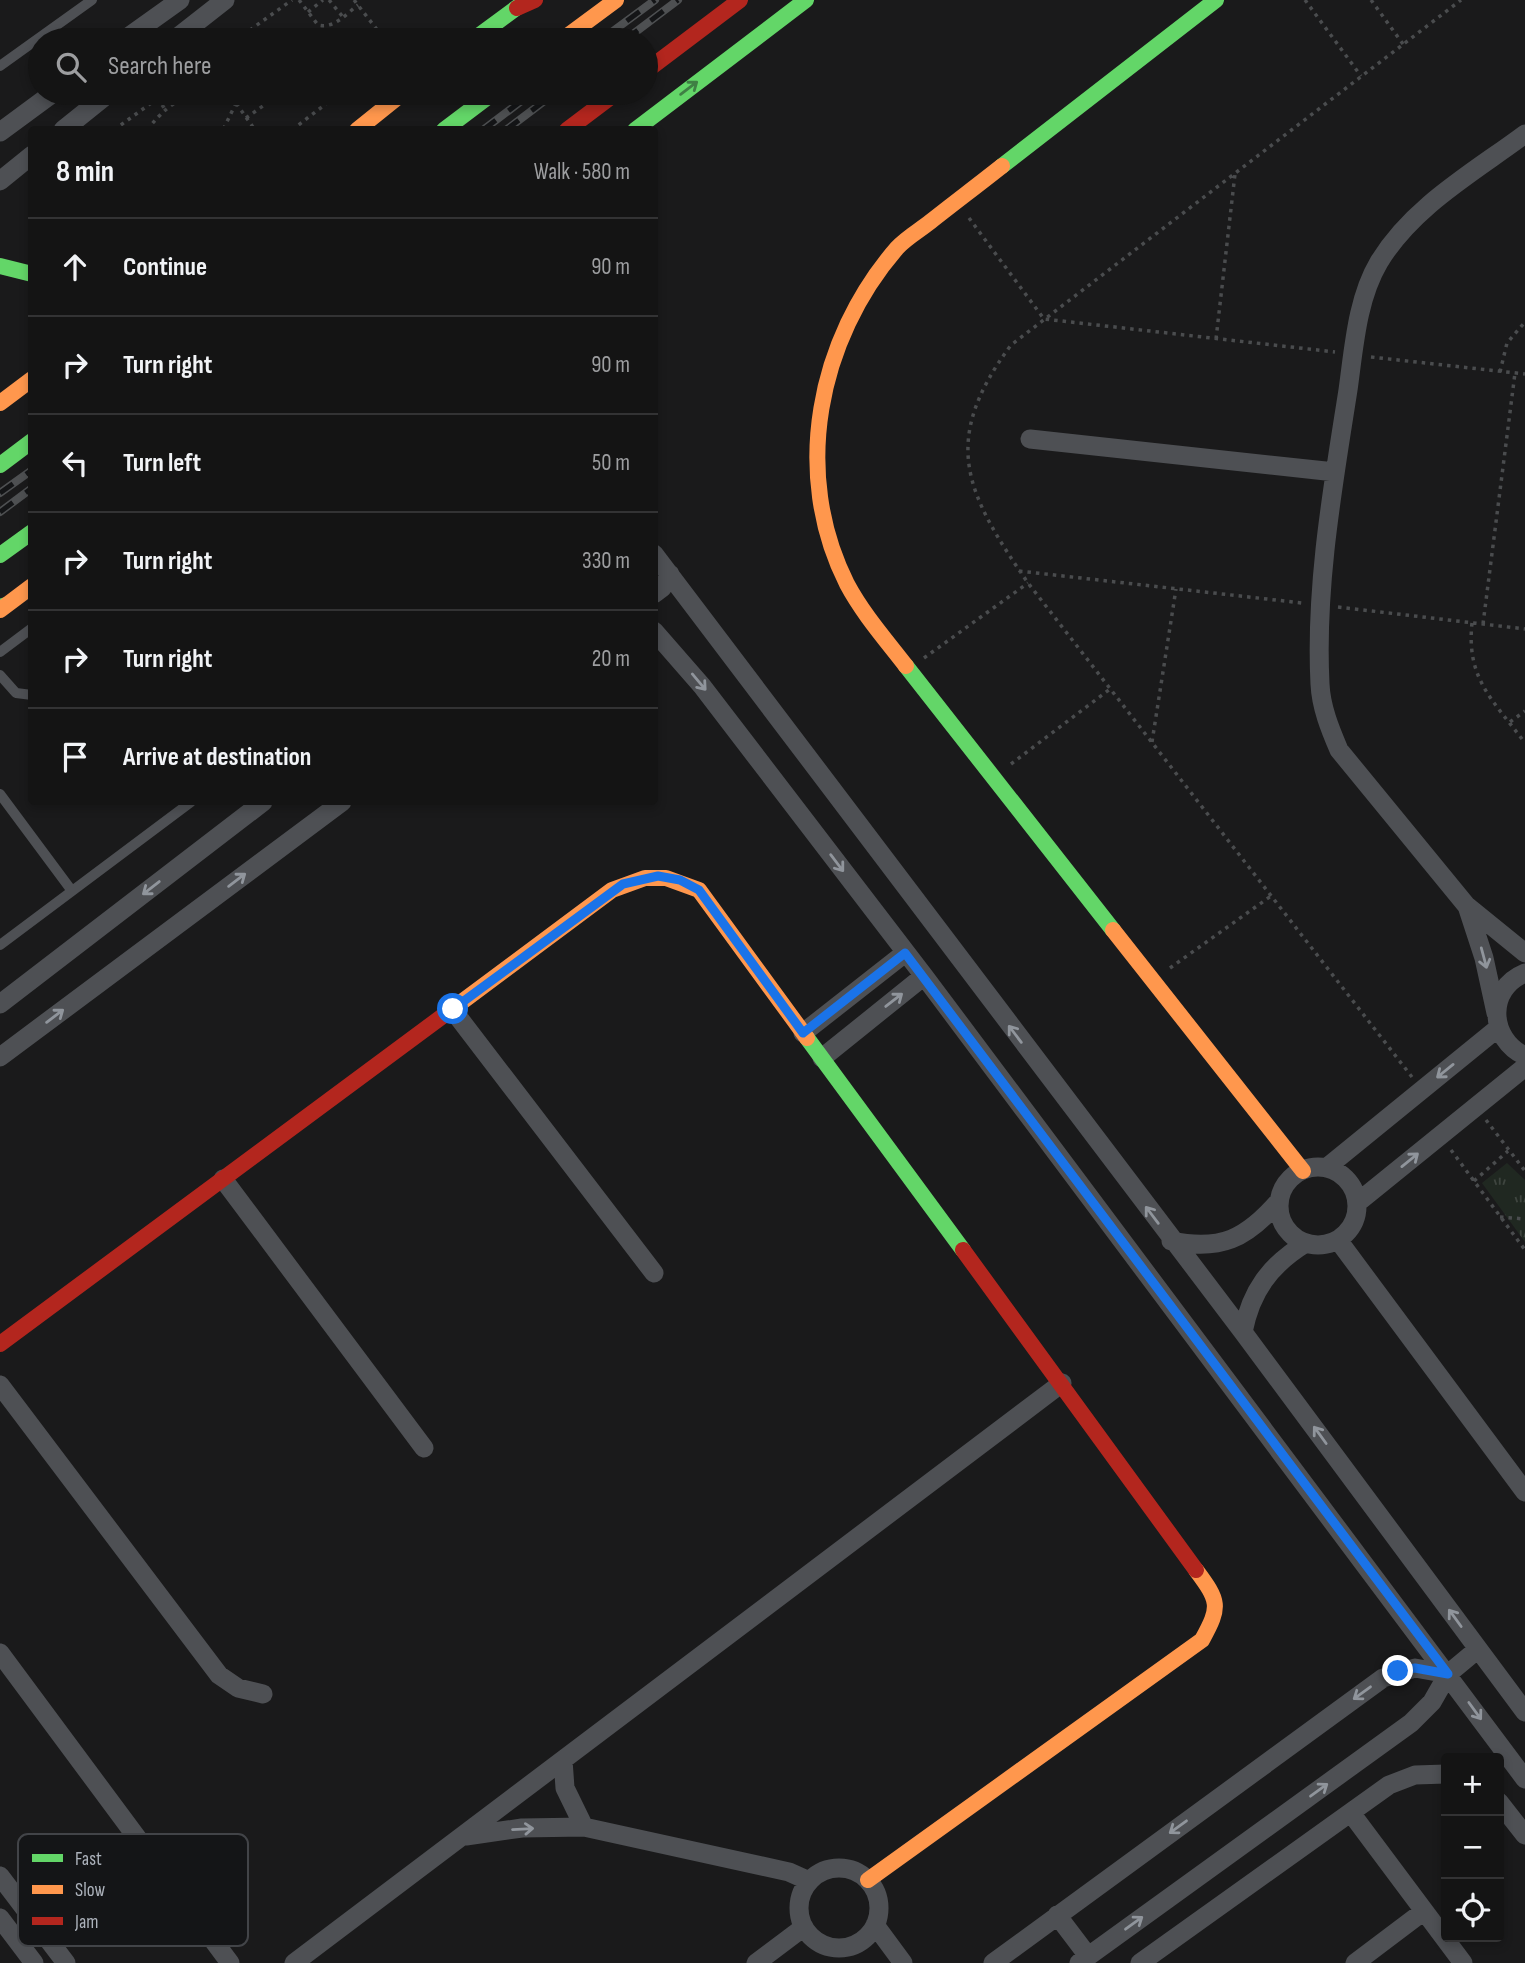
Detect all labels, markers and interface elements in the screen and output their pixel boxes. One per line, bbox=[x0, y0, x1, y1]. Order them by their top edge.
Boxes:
search box bbox=[28, 28, 658, 105]
icon: search bbox=[52, 48, 90, 86]
text: Search here bbox=[108, 51, 211, 82]
one-way arrow bbox=[680, 81, 698, 96]
text: 8 min bbox=[56, 154, 114, 190]
text: Walk · 580 m bbox=[534, 158, 630, 186]
icon: ahead bbox=[56, 248, 94, 286]
text: Continue bbox=[123, 252, 207, 283]
text: 90 m bbox=[591, 253, 630, 281]
icon: right bbox=[56, 346, 94, 384]
text: Turn right bbox=[123, 350, 212, 381]
text: 90 m bbox=[591, 351, 630, 379]
icon: left bbox=[56, 444, 94, 482]
text: Turn left bbox=[123, 448, 201, 479]
text: 50 m bbox=[592, 449, 630, 477]
icon: right bbox=[56, 542, 94, 580]
text: Turn right bbox=[123, 546, 212, 577]
text: 330 m bbox=[582, 547, 630, 575]
icon: right bbox=[56, 640, 94, 678]
text: Turn right bbox=[123, 644, 212, 675]
text: 20 m bbox=[592, 645, 630, 673]
one-way arrow bbox=[691, 673, 707, 691]
icon: arrive bbox=[56, 738, 94, 776]
text: Arrive at destination bbox=[123, 742, 311, 773]
one-way arrow bbox=[830, 854, 845, 872]
one-way arrow bbox=[227, 873, 246, 887]
one-way arrow bbox=[142, 880, 161, 895]
one-way arrow bbox=[1478, 947, 1491, 969]
route start bbox=[437, 993, 468, 1024]
one-way arrow bbox=[885, 993, 903, 1008]
one-way arrow bbox=[45, 1009, 64, 1024]
one-way arrow bbox=[1008, 1025, 1022, 1044]
one-way arrow bbox=[1437, 1063, 1455, 1079]
one-way arrow bbox=[1401, 1152, 1419, 1168]
one-way arrow bbox=[1145, 1207, 1160, 1225]
one-way arrow bbox=[1313, 1426, 1327, 1445]
one-way arrow bbox=[1448, 1609, 1463, 1628]
route end bbox=[1382, 1655, 1413, 1686]
one-way arrow bbox=[1353, 1686, 1372, 1700]
one-way arrow bbox=[1468, 1701, 1482, 1720]
map controls bbox=[1441, 1753, 1504, 1942]
button: + bbox=[1441, 1753, 1504, 1816]
one-way arrow bbox=[1309, 1783, 1328, 1797]
button: − bbox=[1441, 1816, 1504, 1879]
one-way arrow bbox=[1169, 1820, 1188, 1834]
one-way arrow bbox=[511, 1822, 534, 1835]
legend bbox=[18, 1834, 248, 1946]
text: Fast bbox=[75, 1848, 102, 1871]
text: Slow bbox=[75, 1879, 105, 1902]
button: locate bbox=[1441, 1879, 1504, 1942]
text: Jam bbox=[74, 1911, 98, 1934]
one-way arrow bbox=[1124, 1916, 1143, 1930]

